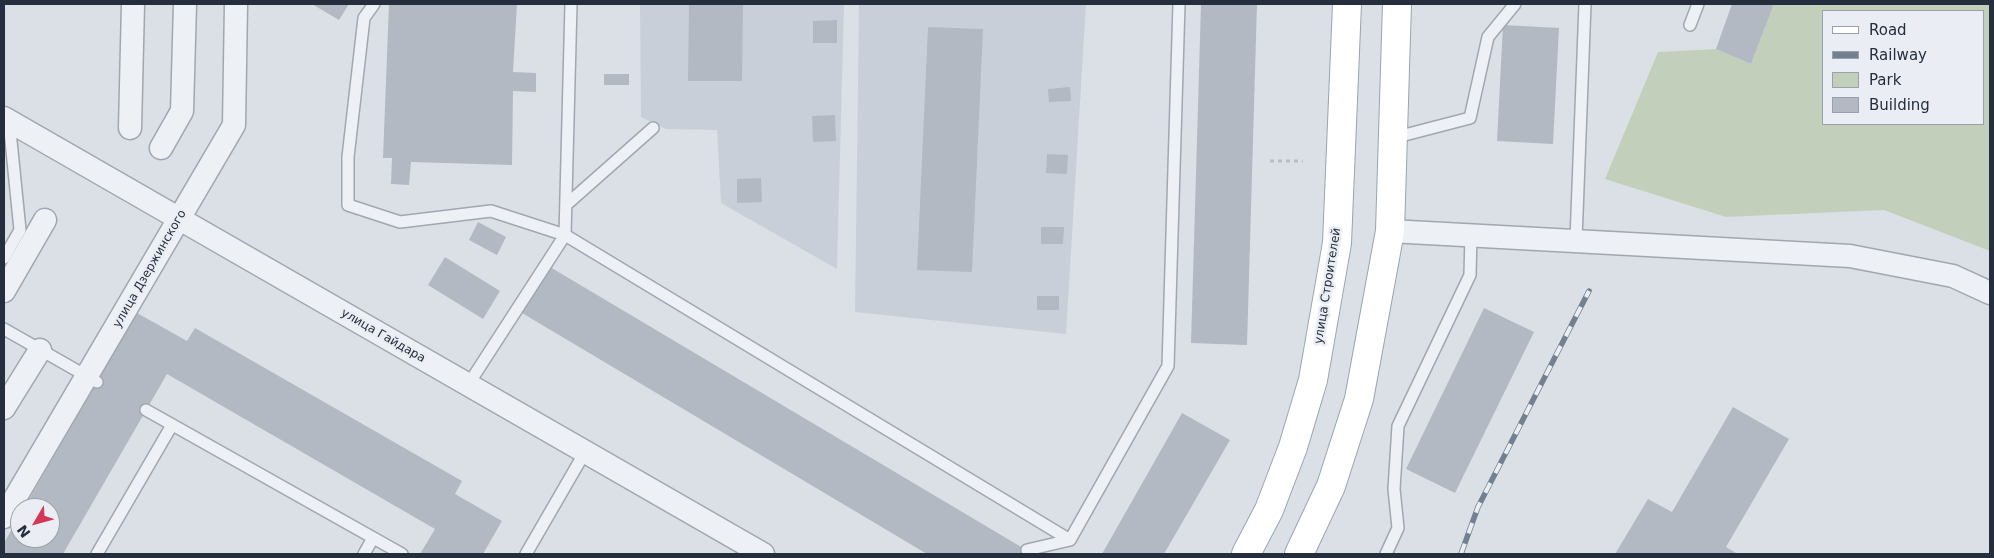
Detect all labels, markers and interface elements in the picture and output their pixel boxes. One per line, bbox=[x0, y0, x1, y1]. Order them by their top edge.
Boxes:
legend bbox=[1822, 10, 1984, 125]
text: Road bbox=[1869, 21, 1907, 39]
text: Railway bbox=[1869, 46, 1927, 64]
text: Park bbox=[1869, 71, 1901, 89]
text: Building bbox=[1869, 96, 1930, 114]
street label: улица Дзержинского bbox=[110, 207, 190, 331]
street label: улица Строителей bbox=[1312, 227, 1344, 345]
street label: улица Гайдара bbox=[338, 306, 428, 366]
north arrow bbox=[10, 498, 60, 548]
text: N bbox=[14, 522, 34, 541]

